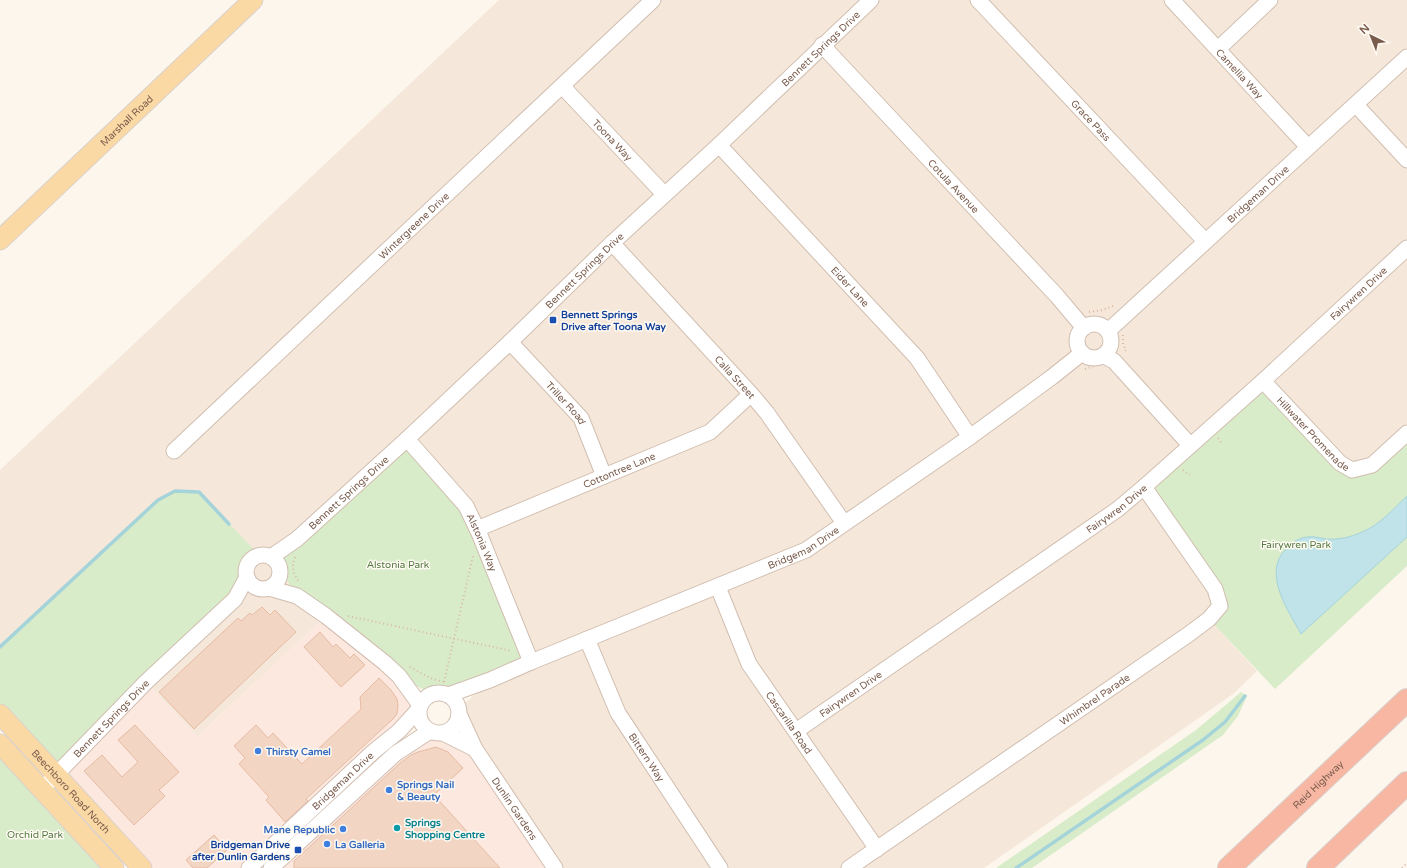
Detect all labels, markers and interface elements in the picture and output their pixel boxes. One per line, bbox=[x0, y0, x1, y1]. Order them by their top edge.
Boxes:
street label: Bennett Springs Drive bbox=[779, 9, 863, 89]
north arrow bbox=[1351, 16, 1391, 56]
text: N bbox=[1357, 21, 1372, 37]
street label: Camellia Way bbox=[1213, 47, 1266, 102]
street label: Marshall Road bbox=[98, 93, 156, 149]
street label: Grace Pass bbox=[1068, 98, 1113, 144]
street label: Toona Way bbox=[590, 117, 635, 164]
street label: Cotula Avenue bbox=[925, 157, 981, 216]
street label: Bridgeman Drive bbox=[1225, 163, 1292, 226]
street label: Wintergreene Drive bbox=[377, 190, 452, 262]
street label: Bennett Springs Drive bbox=[543, 230, 627, 311]
street label: Eider Lane bbox=[828, 264, 871, 310]
street label: Fairywren Drive bbox=[1328, 264, 1390, 323]
place label: Bennett Springs Drive after Toona Way bbox=[561, 309, 666, 333]
marker: Bennett Springs Drive after Toona Way bbox=[548, 315, 558, 325]
street label: Calla Street bbox=[712, 353, 758, 402]
street label: Triller Road bbox=[543, 379, 588, 426]
street label: Hillwater Promenade bbox=[1274, 395, 1352, 474]
street label: Cottontree Lane bbox=[582, 450, 658, 491]
street label: Bennett Springs Drive bbox=[307, 453, 392, 532]
street label: Fairywren Drive bbox=[1084, 482, 1150, 536]
street label: Alstonia Way bbox=[463, 512, 499, 574]
street label: Bridgeman Drive bbox=[766, 524, 842, 572]
park label: Fairywren Park bbox=[1261, 539, 1332, 551]
park label: Alstonia Park bbox=[367, 559, 430, 571]
street label: Fairywren Drive bbox=[817, 668, 885, 720]
street label: Whimbrel Parade bbox=[1058, 671, 1133, 728]
street label: Bennett Springs Drive bbox=[71, 677, 152, 760]
street label: Cascarilla Road bbox=[763, 689, 814, 756]
street label: Bittern Way bbox=[626, 731, 667, 785]
marker: Thirsty Camel bbox=[253, 746, 263, 756]
place label: Thirsty Camel bbox=[265, 746, 331, 758]
street label: Beechboro Road North bbox=[29, 747, 112, 836]
street label: Bridgeman Drive bbox=[310, 749, 377, 813]
street label: Reid Highway bbox=[1291, 758, 1347, 812]
street label: Dunlin Gardens bbox=[489, 775, 540, 843]
place label: Springs Nail & Beauty bbox=[397, 779, 454, 803]
marker: Springs Nail & Beauty bbox=[384, 785, 394, 795]
place label: Springs Shopping Centre bbox=[405, 817, 485, 841]
marker: Springs Shopping Centre bbox=[392, 823, 402, 833]
place label: Mane Republic bbox=[264, 824, 336, 836]
marker: Mane Republic bbox=[338, 824, 348, 834]
park label: Orchid Park bbox=[7, 829, 63, 841]
place label: Bridgeman Drive after Dunlin Gardens bbox=[192, 839, 290, 863]
marker: La Galleria bbox=[322, 839, 332, 849]
place label: La Galleria bbox=[335, 839, 385, 851]
marker: Bridgeman Drive after Dunlin Gardens bbox=[293, 845, 303, 855]

